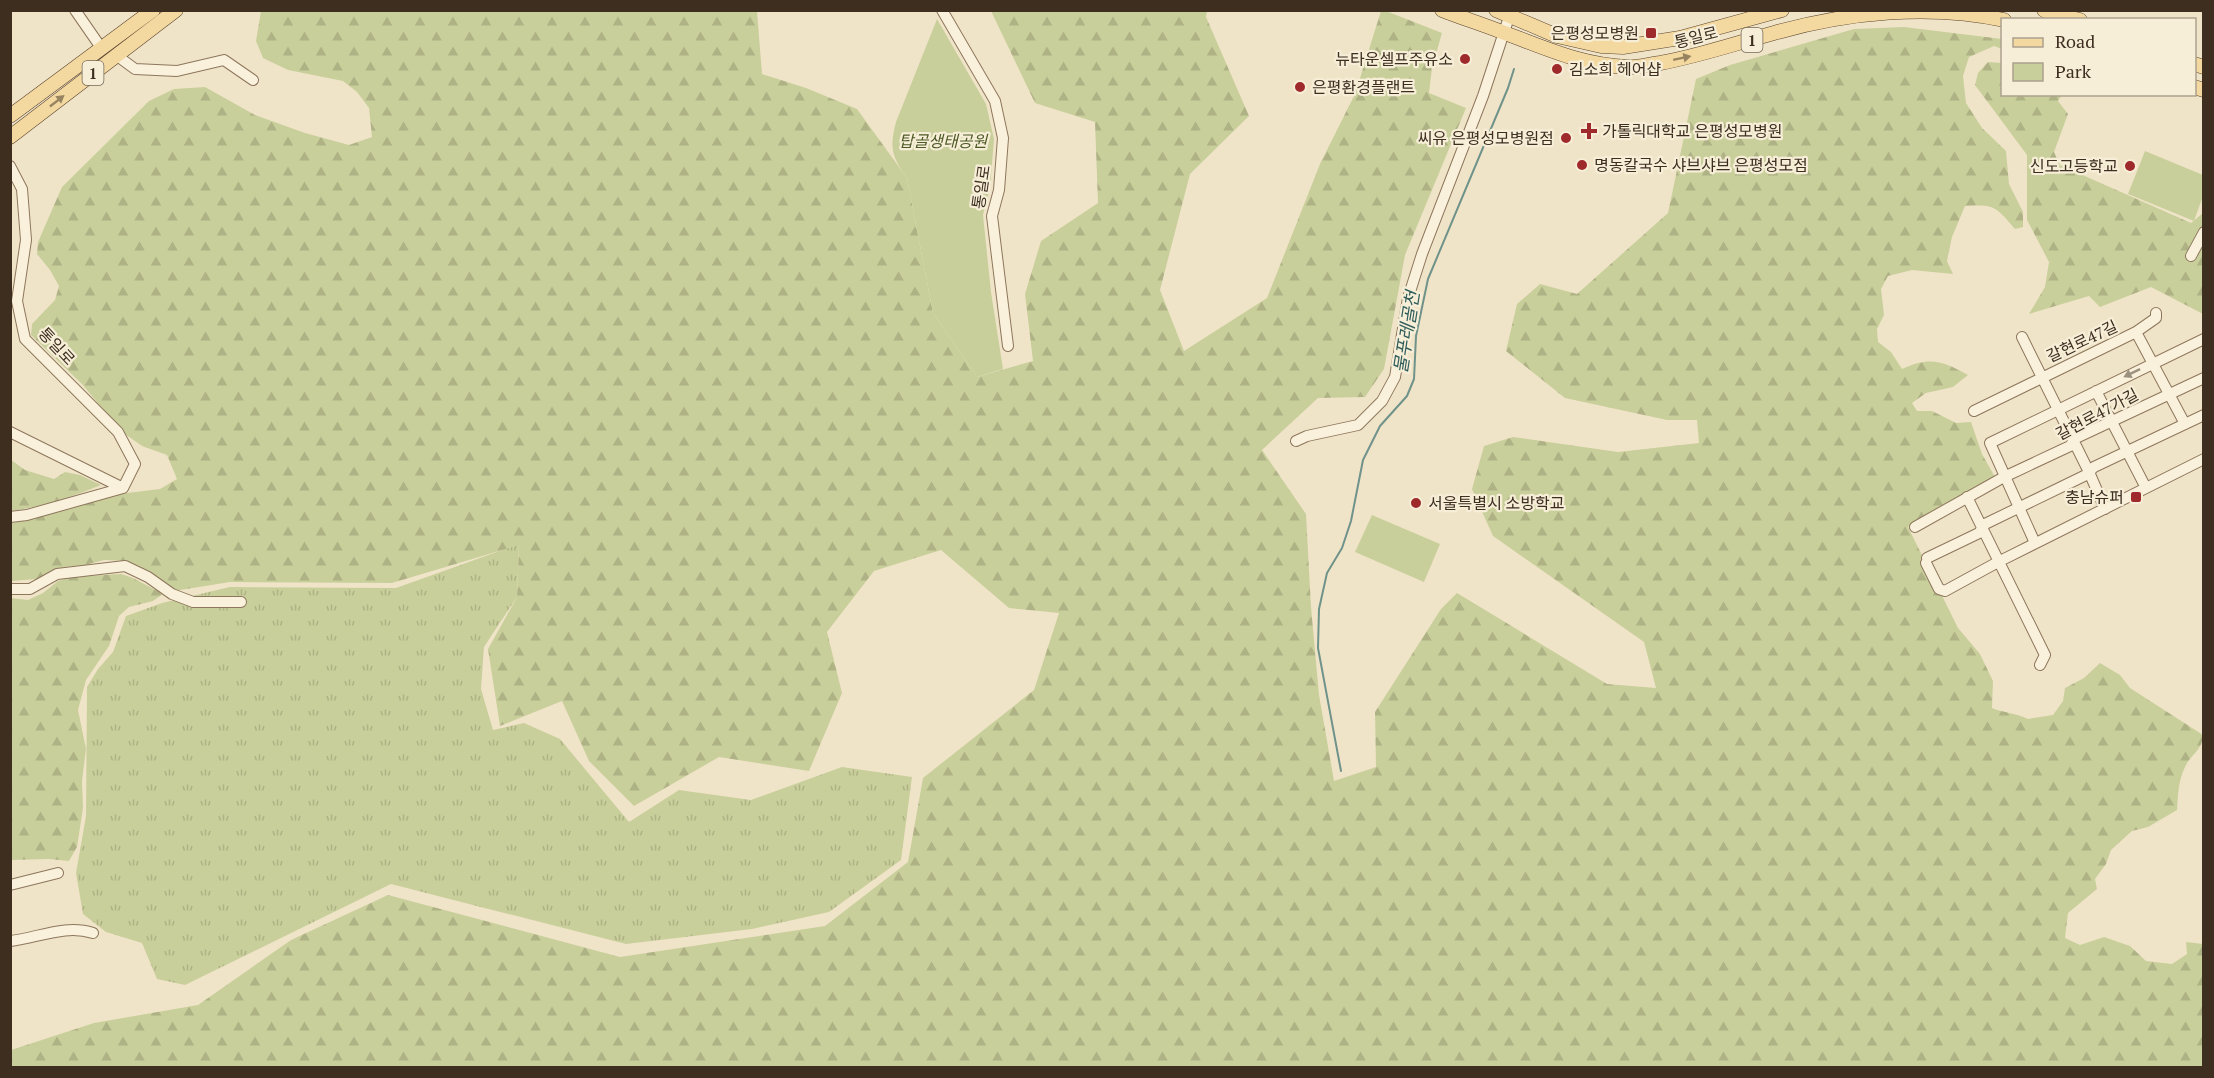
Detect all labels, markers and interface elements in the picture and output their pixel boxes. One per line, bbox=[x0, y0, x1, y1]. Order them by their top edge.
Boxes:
legend bbox=[2001, 18, 2196, 96]
street label: 통일로 bbox=[1672, 21, 1720, 53]
place label: 은평성모병원 bbox=[1551, 22, 1639, 44]
marker: 은평성모병원 bbox=[1644, 26, 1658, 40]
road number: 1 bbox=[1742, 28, 1762, 52]
text: Road bbox=[2055, 29, 2095, 53]
place label: 뉴타운셀프주유소 bbox=[1335, 48, 1453, 70]
marker: 뉴타운셀프주유소 bbox=[1458, 52, 1472, 66]
one-way arrow bbox=[1673, 53, 1692, 62]
place label: 김소희 헤어샵 bbox=[1569, 58, 1661, 80]
text: Park bbox=[2055, 59, 2092, 83]
road number: 1 bbox=[82, 61, 104, 85]
marker: 김소희 헤어샵 bbox=[1550, 62, 1564, 76]
place label: 은평환경플랜트 bbox=[1312, 76, 1415, 98]
marker: 은평환경플랜트 bbox=[1293, 80, 1307, 94]
one-way arrow bbox=[49, 95, 65, 107]
place label: 가톨릭대학교 은평성모병원 bbox=[1602, 120, 1783, 142]
marker: 가톨릭대학교 은평성모병원 bbox=[1580, 122, 1598, 140]
place label: 씨유 은평성모병원점 bbox=[1418, 127, 1554, 149]
park label: 탑골생태공원 bbox=[899, 130, 988, 152]
marker: 씨유 은평성모병원점 bbox=[1559, 131, 1573, 145]
place label: 명동칼국수 샤브샤브 은평성모점 bbox=[1594, 154, 1808, 176]
place label: 신도고등학교 bbox=[2030, 155, 2118, 177]
marker: 명동칼국수 샤브샤브 은평성모점 bbox=[1575, 158, 1589, 172]
marker: 신도고등학교 bbox=[2123, 159, 2137, 173]
street label: 통일로 bbox=[967, 163, 995, 210]
water label: 물푸레골천 bbox=[1388, 287, 1425, 375]
street label: 갈현로47길 bbox=[2043, 315, 2121, 367]
street label: 통일로 bbox=[34, 322, 80, 370]
one-way arrow bbox=[2123, 368, 2140, 378]
street label: 갈현로47가길 bbox=[2052, 383, 2142, 445]
place label: 충남슈퍼 bbox=[2065, 486, 2124, 508]
marker: 충남슈퍼 bbox=[2129, 490, 2143, 504]
place label: 서울특별시 소방학교 bbox=[1428, 492, 1564, 514]
marker: 서울특별시 소방학교 bbox=[1409, 496, 1423, 510]

